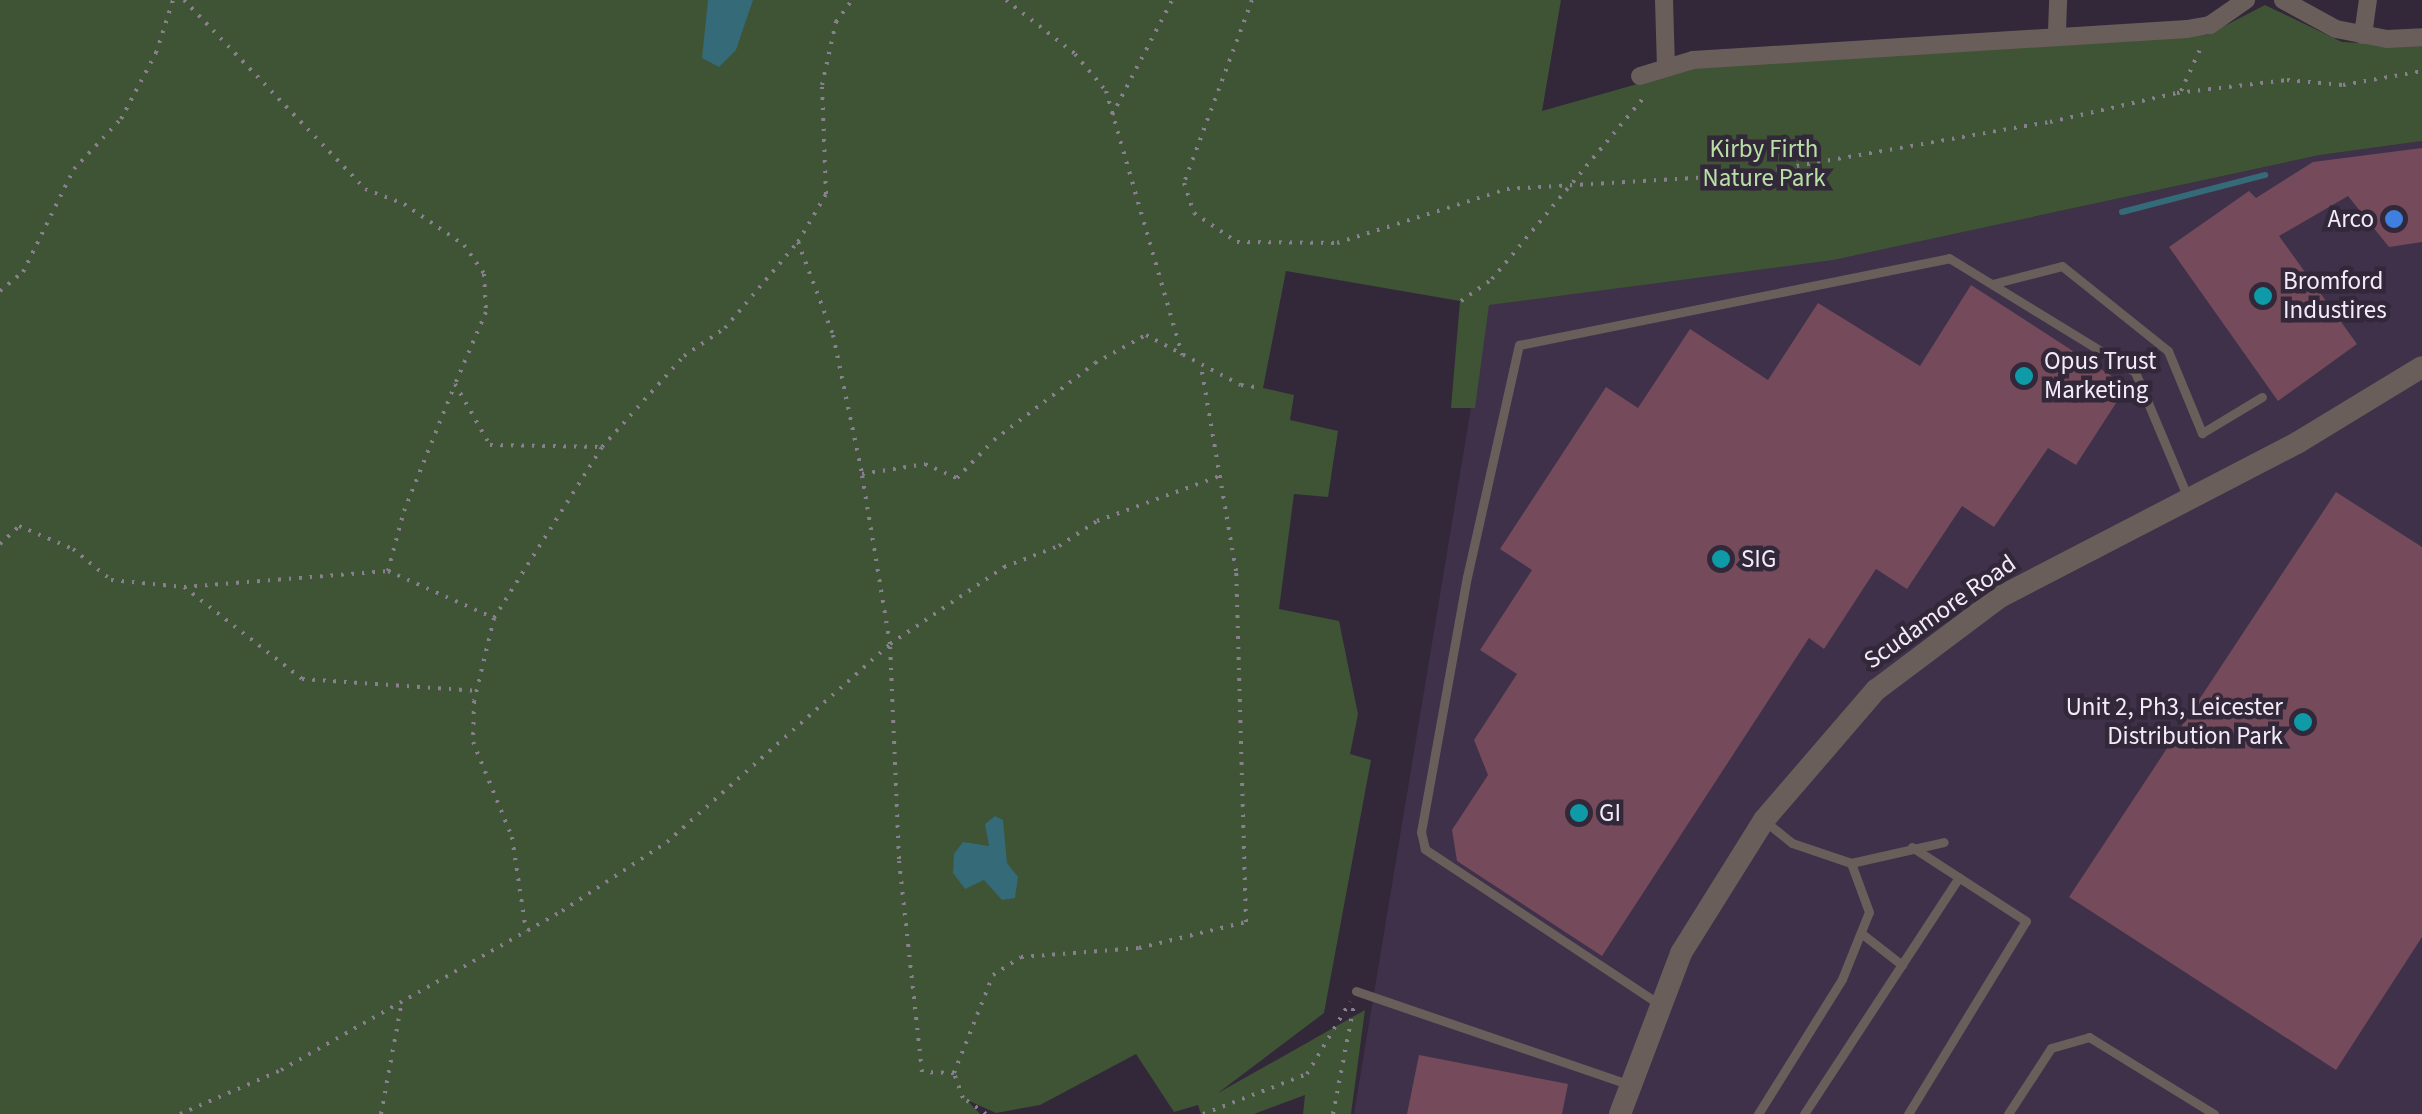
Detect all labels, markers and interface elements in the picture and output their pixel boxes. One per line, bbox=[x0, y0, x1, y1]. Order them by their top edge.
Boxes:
park label: Kirby Firth Nature Park bbox=[1702, 135, 1826, 194]
place label: Arco bbox=[2328, 204, 2374, 234]
marker: Arco bbox=[2383, 208, 2405, 230]
place label: Bromford Industires bbox=[2283, 267, 2387, 326]
marker: Bromford Industires bbox=[2252, 285, 2274, 307]
place label: Opus Trust Marketing bbox=[2044, 347, 2156, 406]
marker: Opus Trust Marketing bbox=[2013, 365, 2035, 387]
place label: SIG bbox=[1741, 544, 1776, 574]
marker: SIG bbox=[1710, 548, 1732, 570]
street label: Scudamore Road bbox=[1858, 548, 2022, 676]
place label: Unit 2, Ph3, Leicester Distribution Park bbox=[2066, 693, 2283, 752]
marker: Unit 2, Ph3, Leicester Distribution Park bbox=[2292, 711, 2314, 733]
place label: GI bbox=[1599, 798, 1621, 828]
marker: GI bbox=[1568, 802, 1590, 824]

